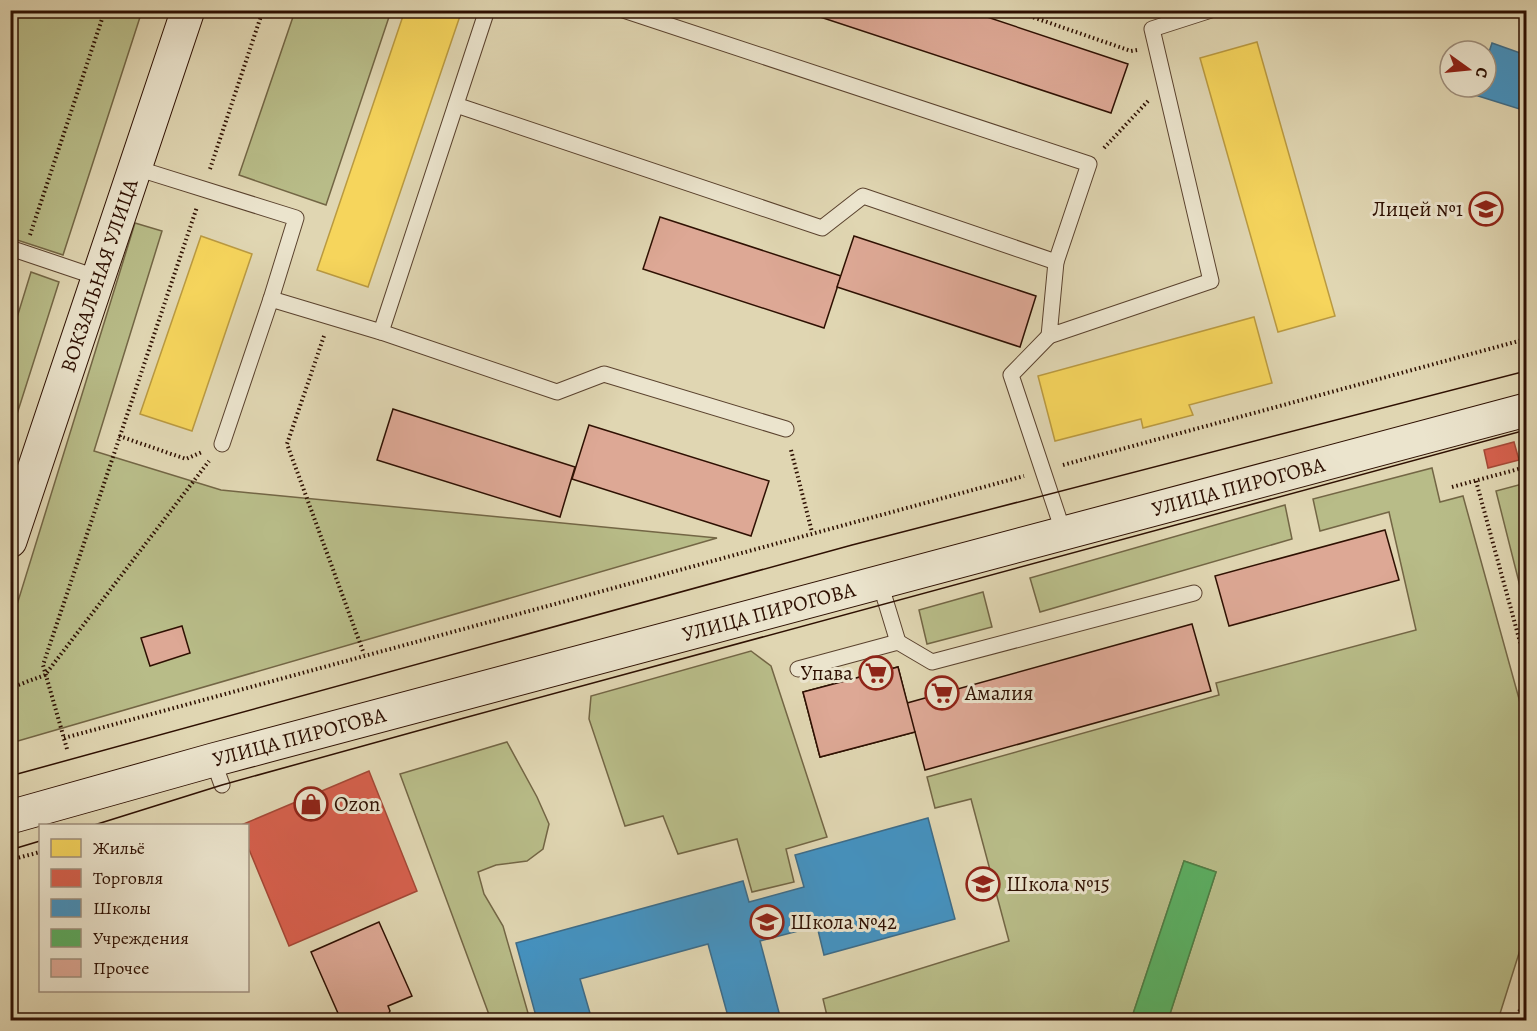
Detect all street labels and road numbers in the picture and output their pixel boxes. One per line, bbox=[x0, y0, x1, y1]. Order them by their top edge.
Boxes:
street label: ВОКЗАЛЬНАЯ УЛИЦА bbox=[54, 174, 145, 376]
street label: УЛИЦА ПИРОГОВА bbox=[1149, 450, 1329, 523]
street label: УЛИЦА ПИРОГОВА bbox=[679, 575, 859, 648]
street label: УЛИЦА ПИРОГОВА bbox=[209, 700, 390, 774]

